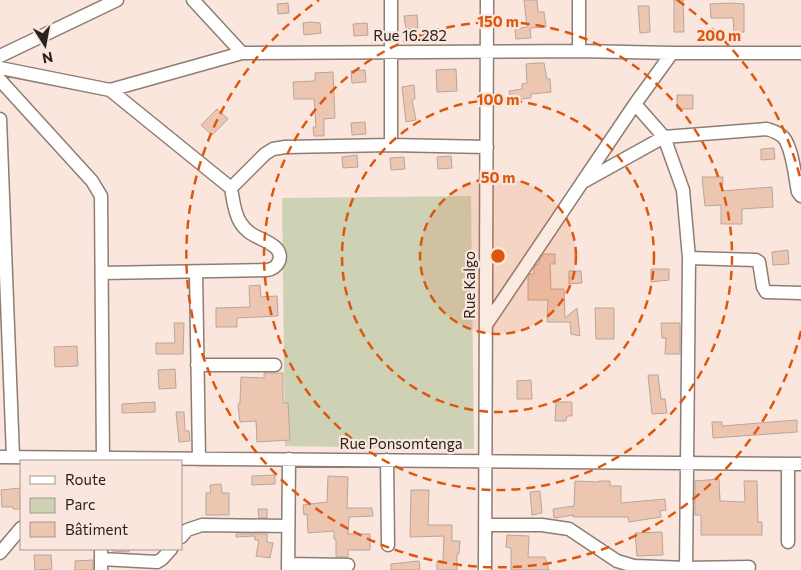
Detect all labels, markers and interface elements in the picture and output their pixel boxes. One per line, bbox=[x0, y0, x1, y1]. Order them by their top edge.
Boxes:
text: 150 m bbox=[477, 12, 519, 30]
north arrow bbox=[20, 20, 70, 70]
street label: Rue 16.282 bbox=[373, 26, 447, 44]
text: 200 m bbox=[697, 26, 741, 44]
text: N bbox=[41, 49, 54, 68]
text: 100 m bbox=[477, 90, 519, 108]
text: 50 m bbox=[481, 168, 515, 186]
centre of rings bbox=[489, 247, 507, 265]
street label: Rue Kalgo bbox=[460, 251, 478, 319]
street label: Rue Ponsomtenga bbox=[339, 434, 463, 452]
legend bbox=[20, 460, 182, 550]
text: Route bbox=[65, 470, 106, 488]
text: Parc bbox=[65, 495, 95, 513]
text: Bâtiment bbox=[65, 520, 128, 538]

